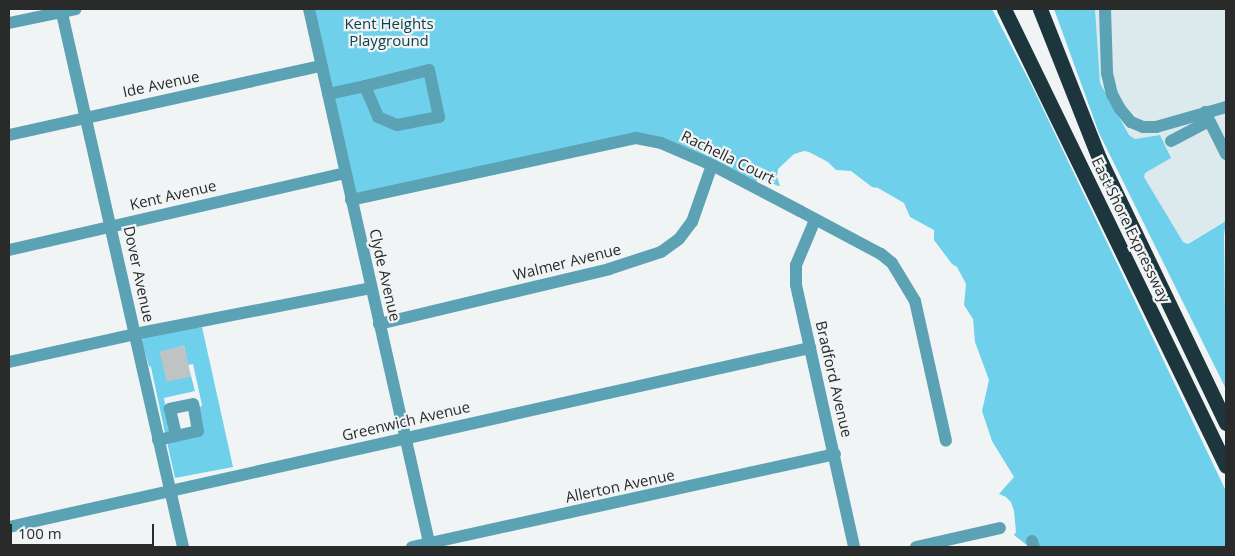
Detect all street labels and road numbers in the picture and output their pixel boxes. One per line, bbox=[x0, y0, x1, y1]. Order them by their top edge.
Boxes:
street label: Ide Avenue bbox=[121, 67, 201, 101]
street label: Rachella Court bbox=[679, 127, 777, 187]
street label: East Shore Expressway bbox=[1088, 154, 1174, 306]
street label: Kent Avenue bbox=[128, 176, 218, 214]
street label: Dover Avenue bbox=[120, 224, 158, 324]
street label: Clyde Avenue bbox=[366, 227, 404, 323]
street label: Walmer Avenue bbox=[511, 240, 623, 284]
street label: Bradford Avenue bbox=[812, 319, 856, 439]
street label: Greenwich Avenue bbox=[340, 397, 472, 445]
street label: Allerton Avenue bbox=[564, 466, 676, 506]

